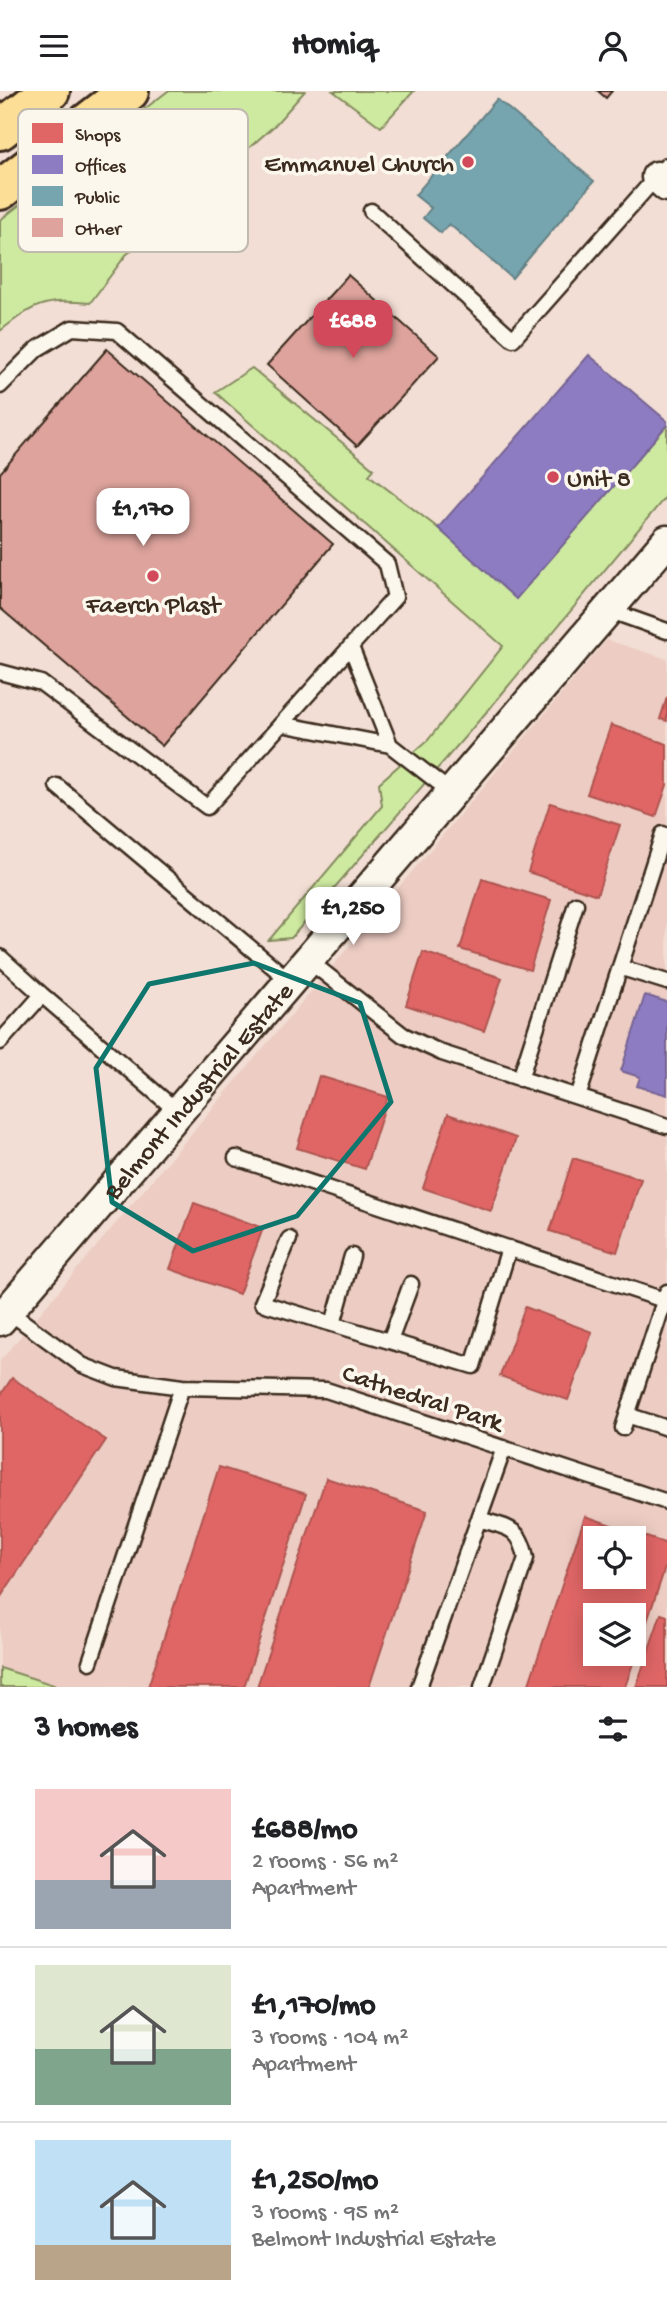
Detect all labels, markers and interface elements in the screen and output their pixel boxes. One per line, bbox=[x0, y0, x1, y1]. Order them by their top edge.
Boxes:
icon: menu bbox=[35, 27, 73, 65]
text: Homiq bbox=[292, 27, 375, 65]
icon: person bbox=[594, 27, 632, 65]
legend bbox=[18, 109, 248, 252]
text: Shops bbox=[75, 125, 121, 148]
place label: Emmanuel Church bbox=[264, 151, 454, 182]
marker: Emmanuel Church bbox=[460, 154, 476, 170]
text: Offices bbox=[75, 156, 126, 179]
text: Public bbox=[74, 188, 120, 211]
text: Other bbox=[75, 219, 123, 242]
pin: £688 bbox=[312, 301, 394, 360]
text: £688 bbox=[329, 309, 377, 336]
place label: Unit 8 bbox=[567, 466, 631, 497]
marker: Unit 8 bbox=[545, 469, 561, 485]
pin: £1,170 bbox=[86, 489, 200, 548]
text: £1,170 bbox=[112, 497, 174, 524]
marker: Faerch Plast bbox=[145, 568, 161, 584]
place label: Faerch Plast bbox=[85, 592, 222, 623]
pin: £1,250 bbox=[296, 887, 410, 947]
text: £1,250 bbox=[321, 896, 385, 923]
street label: Belmont Industrial Estate bbox=[98, 977, 302, 1208]
street label: Cathedral Park bbox=[337, 1360, 508, 1442]
map controls bbox=[583, 1526, 646, 1666]
button: locate bbox=[583, 1526, 646, 1589]
button: layers bbox=[583, 1603, 646, 1666]
icon: filters bbox=[594, 1710, 632, 1748]
text: 3 homes bbox=[35, 1712, 137, 1747]
text: £688/mo bbox=[252, 1814, 357, 1849]
icon: home bbox=[91, 1817, 175, 1901]
text: 2 rooms · 56 m² bbox=[252, 1849, 398, 1876]
text: Apartment bbox=[252, 1876, 356, 1903]
text: £1,170/mo bbox=[252, 1990, 376, 2025]
icon: home bbox=[91, 1993, 175, 2077]
text: 3 rooms · 104 m² bbox=[252, 2025, 408, 2052]
text: Apartment bbox=[252, 2052, 356, 2079]
text: £1,250/mo bbox=[252, 2165, 378, 2200]
icon: home bbox=[91, 2168, 175, 2252]
text: 3 rooms · 95 m² bbox=[252, 2200, 399, 2227]
text: Belmont Industrial Estate bbox=[252, 2227, 496, 2254]

